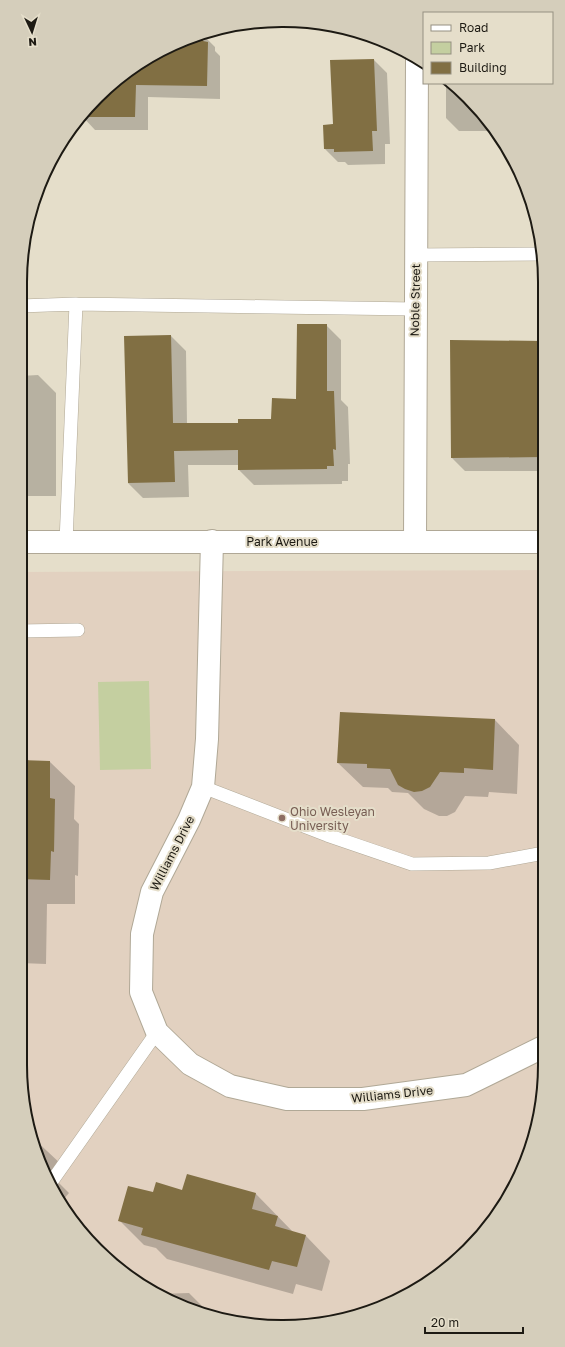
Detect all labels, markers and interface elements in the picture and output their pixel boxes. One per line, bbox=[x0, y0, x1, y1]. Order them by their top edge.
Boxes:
north arrow bbox=[12, 12, 52, 52]
legend bbox=[423, 12, 553, 84]
text: Road bbox=[459, 20, 488, 35]
text: N bbox=[28, 36, 37, 49]
text: Park bbox=[459, 40, 485, 55]
text: Building bbox=[459, 60, 507, 75]
street label: Noble Street bbox=[407, 263, 423, 337]
street label: Park Avenue bbox=[246, 534, 318, 549]
place label: Ohio Wesleyan University bbox=[290, 804, 375, 833]
street label: Williams Drive bbox=[147, 813, 197, 893]
marker: Ohio Wesleyan University bbox=[277, 813, 287, 823]
street label: Williams Drive bbox=[350, 1082, 434, 1106]
scale bar bbox=[425, 1309, 523, 1335]
text: 20 m bbox=[431, 1315, 459, 1330]

